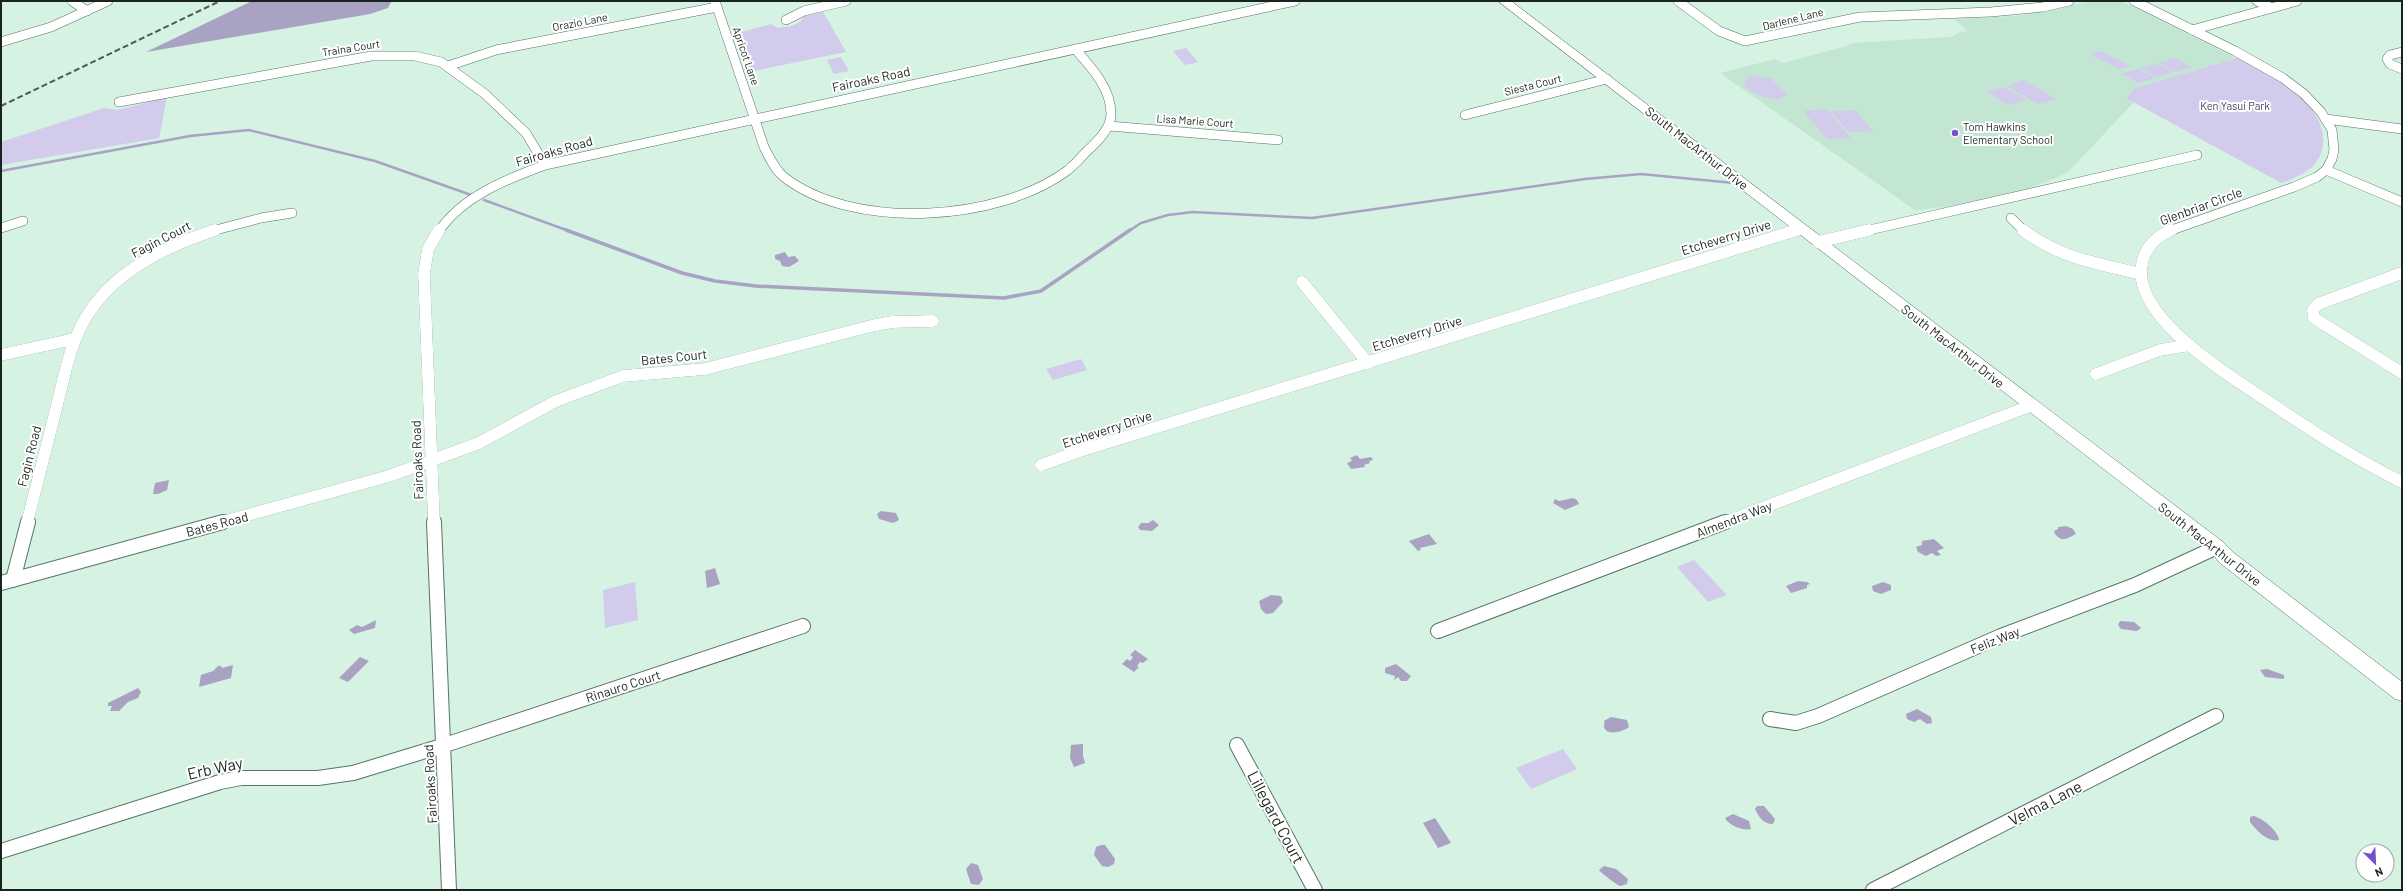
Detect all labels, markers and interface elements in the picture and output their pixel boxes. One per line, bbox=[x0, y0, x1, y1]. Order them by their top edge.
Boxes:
street label: Darlene Lane bbox=[1761, 5, 1825, 32]
street label: Orazio Lane bbox=[551, 10, 609, 33]
street label: Apricot Lane bbox=[730, 25, 763, 87]
street label: Traina Court bbox=[321, 37, 381, 59]
street label: Fairoaks Road bbox=[831, 63, 911, 95]
street label: Siesta Court bbox=[1503, 71, 1563, 98]
park label: Ken Yasui Park bbox=[2200, 99, 2270, 112]
street label: South MacArthur Drive bbox=[1642, 103, 1752, 193]
street label: Lisa Marie Court bbox=[1156, 111, 1234, 130]
place label: Tom Hawkins Elementary School bbox=[1963, 120, 2053, 146]
marker: Tom Hawkins Elementary School bbox=[1950, 128, 1960, 138]
street label: Fairoaks Road bbox=[514, 132, 594, 170]
street label: Glenbriar Circle bbox=[2158, 184, 2244, 228]
street label: Etcheverry Drive bbox=[1679, 216, 1773, 258]
street label: Fagin Court bbox=[128, 217, 194, 261]
street label: South MacArthur Drive bbox=[1898, 301, 2008, 391]
street label: Etcheverry Drive bbox=[1370, 312, 1464, 354]
street label: Bates Court bbox=[640, 346, 708, 368]
street label: Etcheverry Drive bbox=[1060, 407, 1154, 451]
street label: Fairoaks Road bbox=[408, 420, 426, 500]
street label: Fagin Road bbox=[14, 424, 44, 488]
street label: Almendra Way bbox=[1694, 497, 1774, 541]
street label: South MacArthur Drive bbox=[2155, 499, 2265, 589]
street label: Bates Road bbox=[184, 508, 250, 540]
street label: Feliz Way bbox=[1968, 623, 2022, 657]
street label: Rinauro Court bbox=[584, 666, 662, 706]
street label: Fairoaks Road bbox=[420, 744, 440, 824]
street label: Erb Way bbox=[185, 752, 245, 783]
street label: Lillegard Court bbox=[1244, 767, 1309, 866]
street label: Velma Lane bbox=[2005, 776, 2085, 829]
north arrow bbox=[2355, 843, 2395, 883]
text: N bbox=[2373, 865, 2385, 880]

